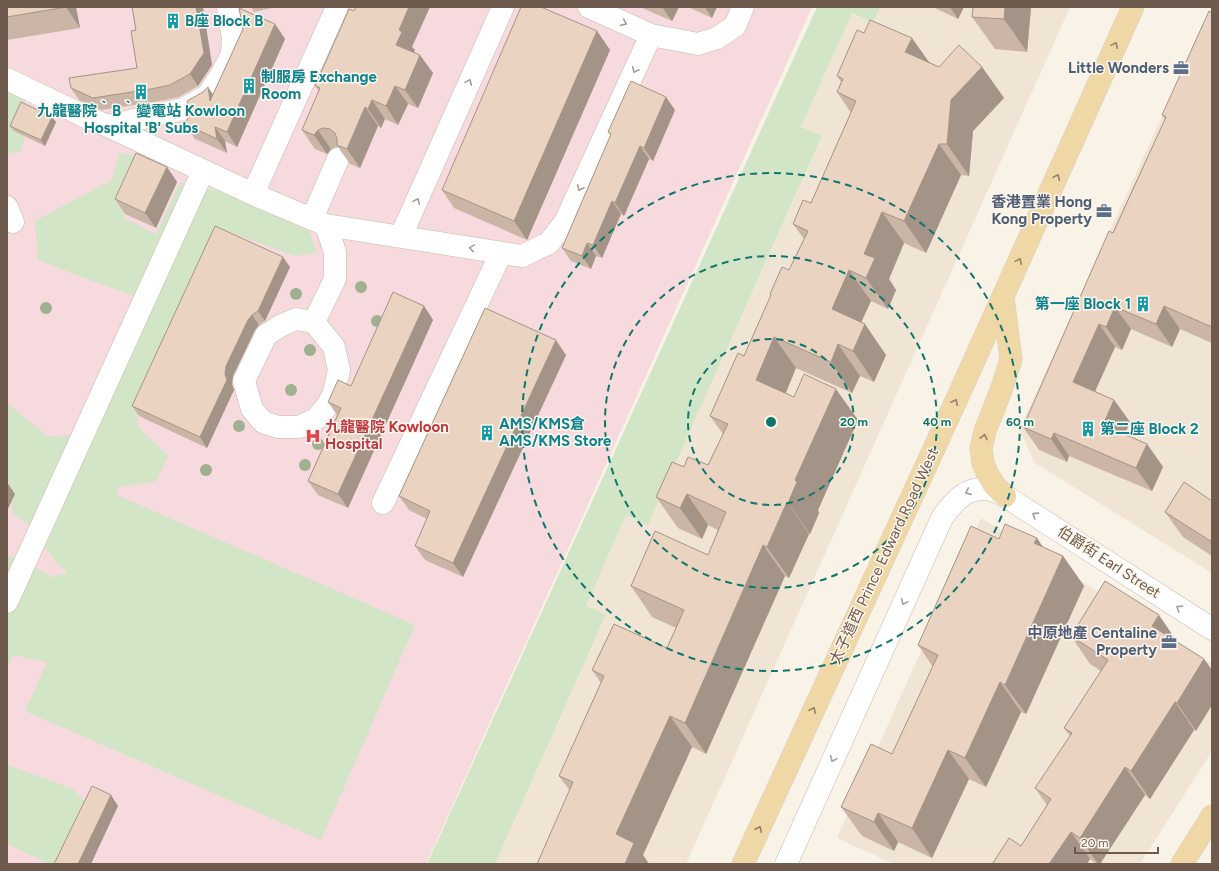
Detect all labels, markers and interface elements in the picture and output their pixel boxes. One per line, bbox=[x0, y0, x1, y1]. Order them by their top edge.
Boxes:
building icon: B座 Block B bbox=[164, 12, 182, 30]
place label: B座 Block B bbox=[185, 12, 263, 30]
one-way arrow bbox=[620, 18, 628, 26]
one-way arrow bbox=[1111, 42, 1119, 49]
place label: Little Wonders bbox=[1068, 59, 1169, 77]
office icon: Little Wonders bbox=[1172, 59, 1190, 77]
one-way arrow bbox=[631, 67, 639, 74]
place label: 制服房 Exchange Room bbox=[261, 68, 377, 103]
building icon: 制服房 Exchange Room bbox=[240, 77, 258, 95]
one-way arrow bbox=[465, 79, 473, 86]
building icon: 九龍醫院‵B‵變電站 Kowloon Hospital 'B' Subs bbox=[132, 83, 150, 101]
place label: 九龍醫院‵B‵變電站 Kowloon Hospital 'B' Subs bbox=[37, 100, 245, 137]
one-way arrow bbox=[1052, 173, 1060, 181]
one-way arrow bbox=[577, 184, 585, 192]
place label: 香港置業 Hong Kong Property bbox=[991, 193, 1092, 228]
one-way arrow bbox=[412, 197, 420, 205]
office icon: 香港置業 Hong Kong Property bbox=[1095, 202, 1113, 220]
one-way arrow bbox=[469, 244, 475, 253]
one-way arrow bbox=[1014, 258, 1022, 266]
place label: 第一座 Block 1 bbox=[1035, 295, 1131, 313]
building icon: 第一座 Block 1 bbox=[1134, 295, 1152, 313]
one-way arrow bbox=[950, 398, 958, 406]
place label: AMS/KMS倉 AMS/KMS Store bbox=[499, 415, 612, 450]
centre of rings bbox=[764, 415, 778, 429]
text: 20 m bbox=[840, 415, 868, 429]
text: 40 m bbox=[923, 415, 951, 429]
text: 60 m bbox=[1006, 415, 1034, 429]
place label: 九龍醫院 Kowloon Hospital bbox=[325, 418, 449, 453]
building icon: 第二座 Block 2 bbox=[1079, 420, 1097, 438]
place label: 第二座 Block 2 bbox=[1100, 420, 1199, 438]
building icon: AMS/KMS倉 AMS/KMS Store bbox=[478, 424, 496, 442]
hospital icon: 九龍醫院 Kowloon Hospital bbox=[304, 427, 322, 445]
one-way arrow bbox=[979, 434, 987, 440]
street label: 太子道西 Prince Edward Road West bbox=[826, 445, 942, 667]
one-way arrow bbox=[965, 488, 972, 496]
one-way arrow bbox=[1032, 513, 1039, 520]
street label: 伯爵街 Earl Street bbox=[1054, 522, 1164, 602]
one-way arrow bbox=[901, 598, 909, 606]
one-way arrow bbox=[1176, 605, 1183, 613]
place label: 中原地產 Centaline Property bbox=[1027, 624, 1158, 659]
office icon: 中原地產 Centaline Property bbox=[1160, 633, 1178, 651]
one-way arrow bbox=[808, 707, 816, 715]
one-way arrow bbox=[830, 755, 838, 762]
one-way arrow bbox=[754, 825, 762, 833]
scale bar bbox=[1075, 829, 1158, 855]
text: 20 m bbox=[1081, 836, 1109, 850]

